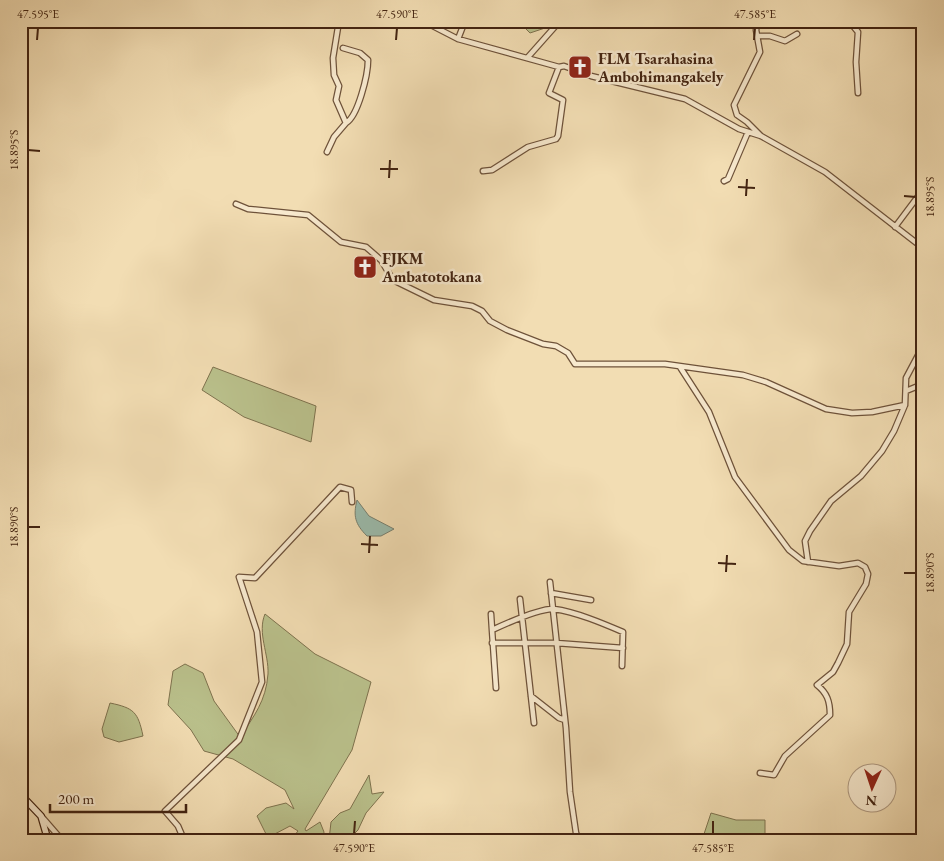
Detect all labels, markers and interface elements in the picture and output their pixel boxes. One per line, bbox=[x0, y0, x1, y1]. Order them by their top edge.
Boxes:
text: 47.595°E bbox=[17, 6, 59, 22]
text: 47.590°E bbox=[376, 6, 418, 22]
text: 47.585°E bbox=[734, 6, 776, 22]
place label: FLM Tsarahasina Ambohimangakely bbox=[597, 48, 724, 87]
church icon: FLM Tsarahasina Ambohimangakely bbox=[567, 54, 593, 80]
text: 18.895°S bbox=[6, 129, 22, 170]
text: 18.895°S bbox=[922, 176, 938, 217]
place label: FJKM Ambatotokana bbox=[381, 248, 482, 287]
church icon: FJKM Ambatotokana bbox=[352, 254, 378, 280]
text: 18.890°S bbox=[6, 506, 22, 547]
text: 18.890°S bbox=[922, 552, 938, 593]
north arrow bbox=[846, 764, 896, 814]
scale bar bbox=[50, 781, 186, 813]
text: 200 m bbox=[58, 789, 95, 808]
text: N bbox=[865, 792, 877, 810]
text: 47.590°E bbox=[333, 840, 375, 856]
text: 47.585°E bbox=[692, 840, 734, 856]

